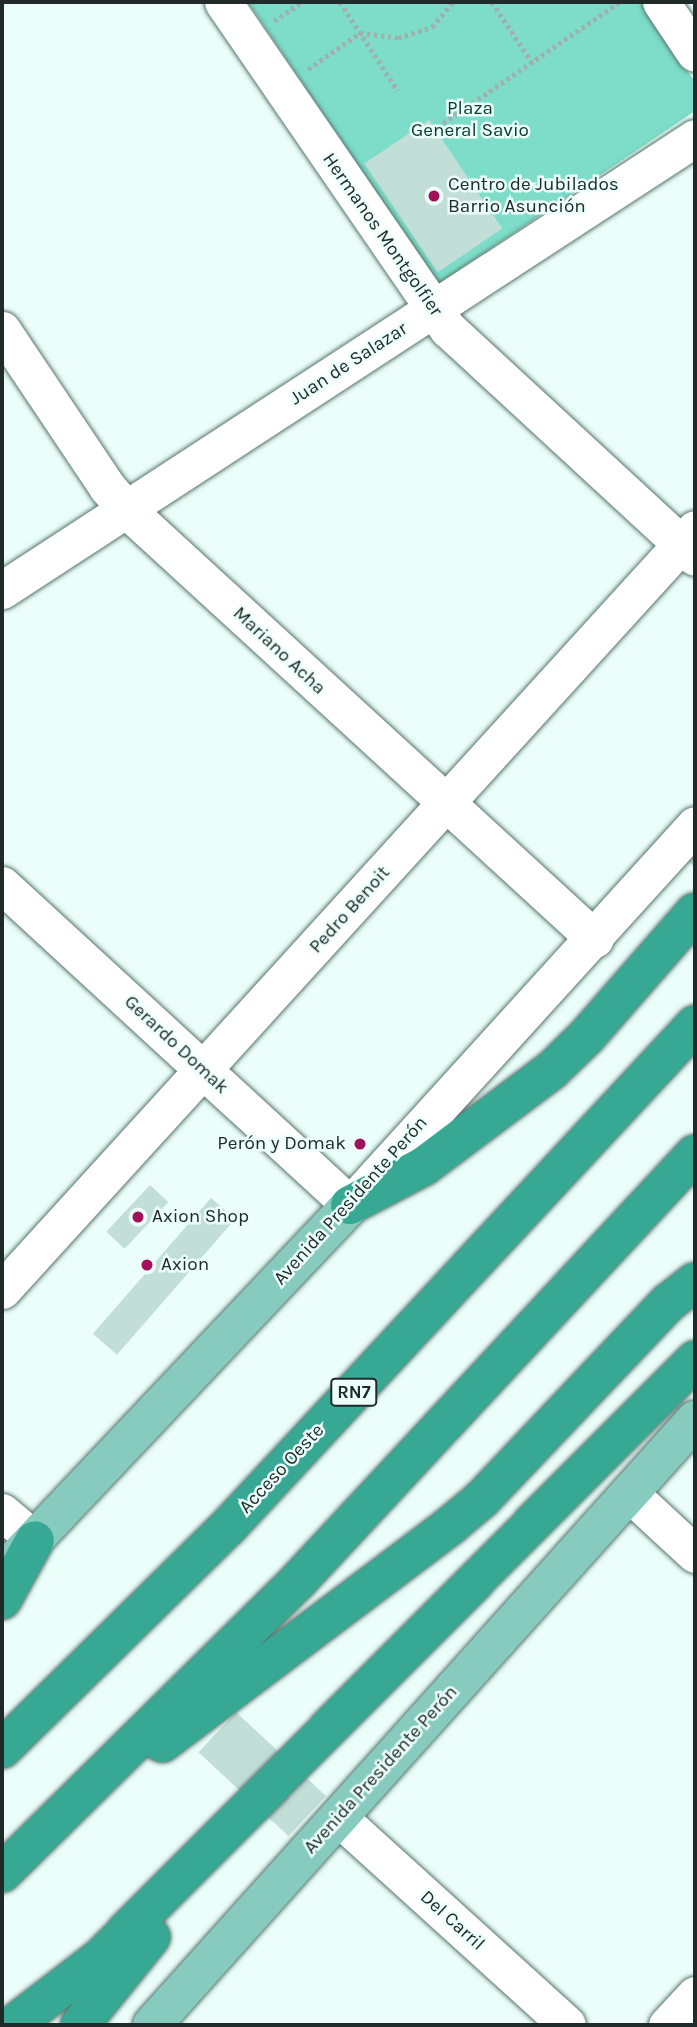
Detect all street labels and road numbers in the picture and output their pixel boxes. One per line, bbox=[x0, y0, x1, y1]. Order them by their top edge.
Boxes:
street label: Hermanos Montgolfier bbox=[317, 149, 447, 321]
street label: Juan de Salazar bbox=[286, 318, 412, 410]
street label: Mariano Acha bbox=[228, 602, 330, 700]
street label: Pedro Benoit bbox=[305, 862, 395, 958]
street label: Gerardo Domak bbox=[119, 991, 233, 1099]
street label: Avenida Presidente Perón bbox=[269, 1112, 433, 1290]
road number: RN7 bbox=[330, 1378, 378, 1406]
street label: Acceso Oeste bbox=[235, 1420, 329, 1518]
street label: Avenida Presidente Perón bbox=[299, 1681, 463, 1859]
street label: Del Carril bbox=[415, 1886, 489, 1956]

